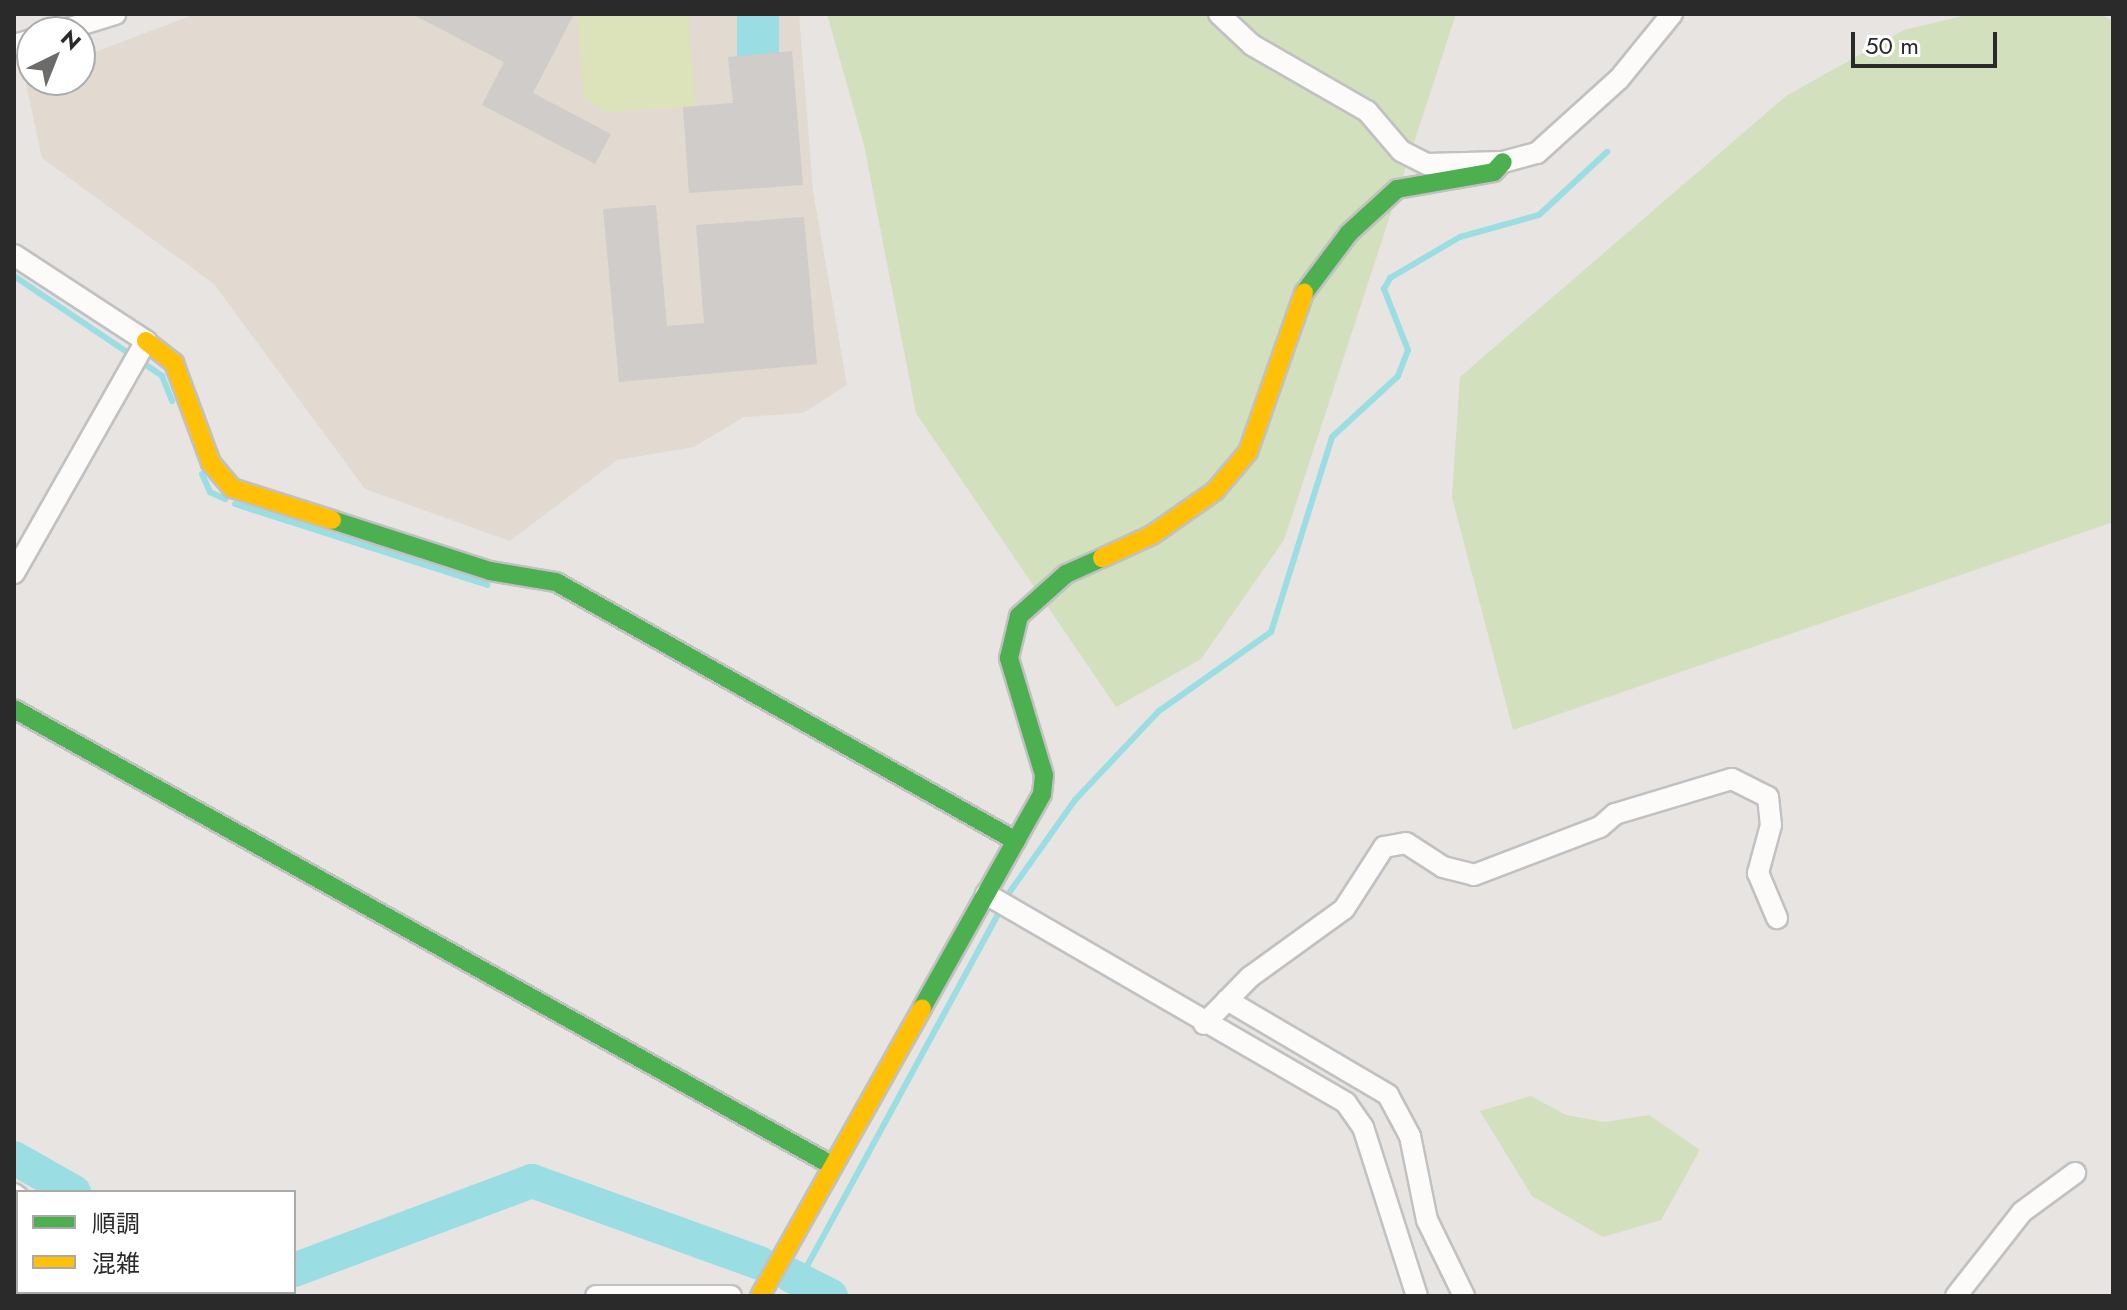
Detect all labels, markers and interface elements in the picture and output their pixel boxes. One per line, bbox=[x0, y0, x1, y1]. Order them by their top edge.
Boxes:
north arrow bbox=[16, 16, 96, 96]
scale bar bbox=[1855, 16, 2001, 66]
text: N bbox=[54, 22, 88, 58]
text: 50 m bbox=[1865, 28, 1919, 63]
legend bbox=[16, 1190, 296, 1294]
text: 順調 bbox=[92, 1206, 140, 1241]
text: 混雑 bbox=[92, 1246, 140, 1281]

